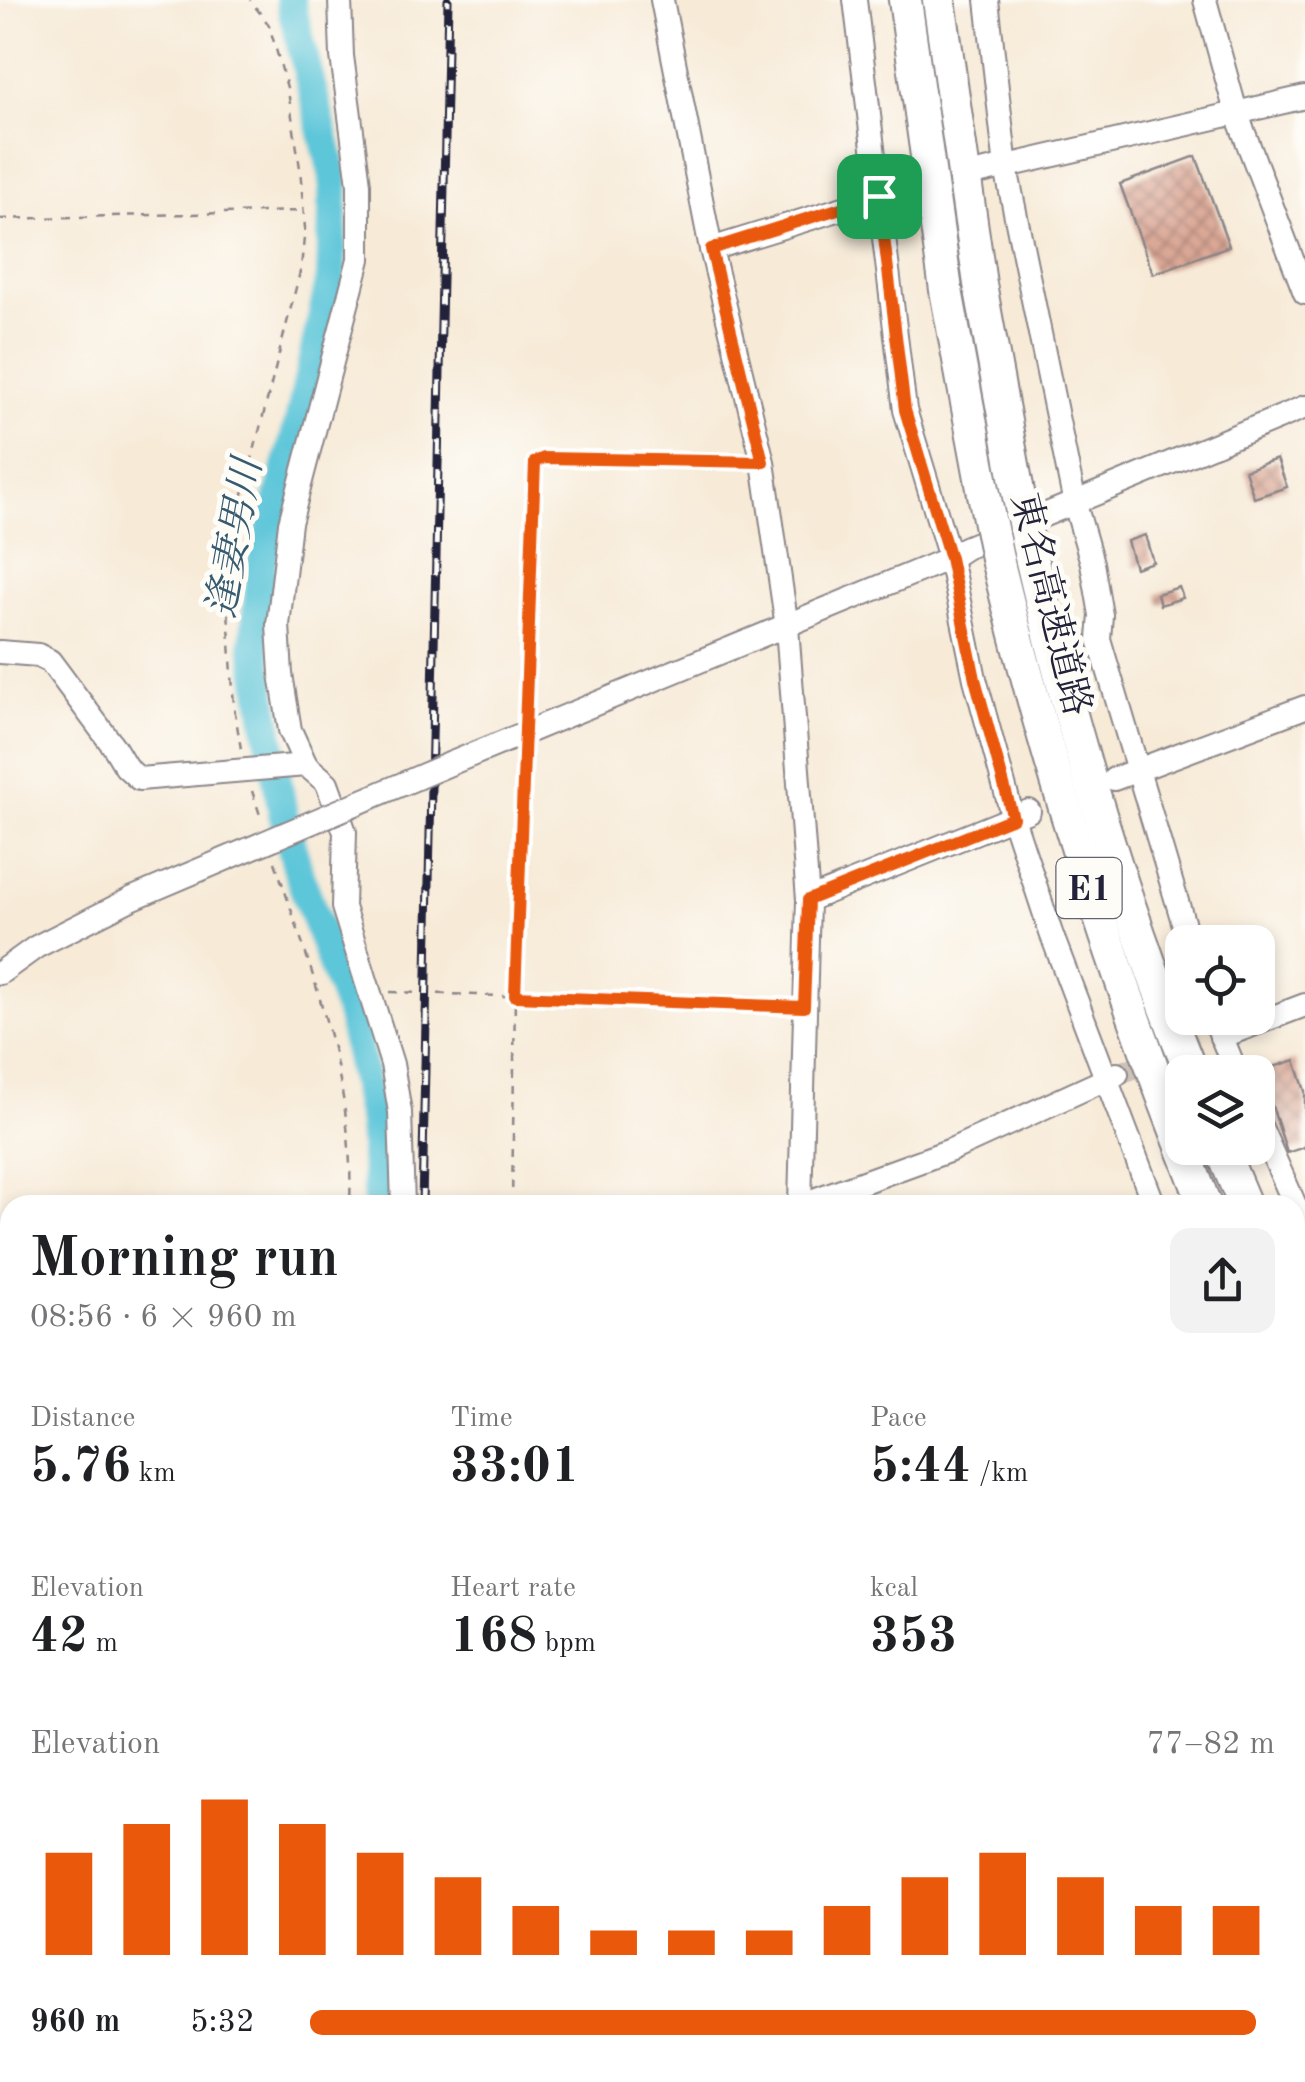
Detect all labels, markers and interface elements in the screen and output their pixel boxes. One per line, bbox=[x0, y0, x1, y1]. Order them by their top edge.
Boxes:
pin bbox=[837, 154, 922, 239]
icon: arrive bbox=[852, 169, 907, 224]
water label: 逢妻男川 bbox=[199, 452, 271, 621]
street label: 東名高速道路 bbox=[1003, 489, 1099, 720]
road number: E1 bbox=[1056, 858, 1122, 918]
map controls bbox=[1165, 925, 1275, 1165]
button: locate bbox=[1165, 925, 1275, 1035]
button: layers bbox=[1165, 1055, 1275, 1165]
button: share bbox=[1170, 1228, 1275, 1333]
text: Morning run bbox=[30, 1233, 339, 1288]
text: 08:56 · 6 × 960 m bbox=[30, 1302, 297, 1334]
text: Distance bbox=[30, 1405, 135, 1433]
text: Time bbox=[450, 1405, 513, 1433]
text: Pace bbox=[870, 1405, 927, 1433]
text: 5.76 bbox=[30, 1443, 131, 1493]
text: 33:01 bbox=[450, 1443, 580, 1493]
text: 5:44 bbox=[870, 1443, 971, 1493]
text: km bbox=[131, 1460, 176, 1488]
text: /km bbox=[971, 1460, 1028, 1488]
text: Elevation bbox=[30, 1575, 144, 1603]
text: Heart rate bbox=[450, 1575, 576, 1603]
text: kcal bbox=[870, 1575, 918, 1603]
text: 42 bbox=[30, 1613, 88, 1663]
text: 168 bbox=[450, 1613, 537, 1663]
text: 353 bbox=[870, 1613, 957, 1663]
text: m bbox=[88, 1630, 118, 1658]
text: bpm bbox=[537, 1630, 596, 1658]
text: Elevation bbox=[30, 1729, 160, 1761]
text: 77–82 m bbox=[1147, 1729, 1275, 1761]
text: 960 m bbox=[30, 2007, 120, 2039]
text: 5:32 bbox=[190, 2007, 255, 2039]

